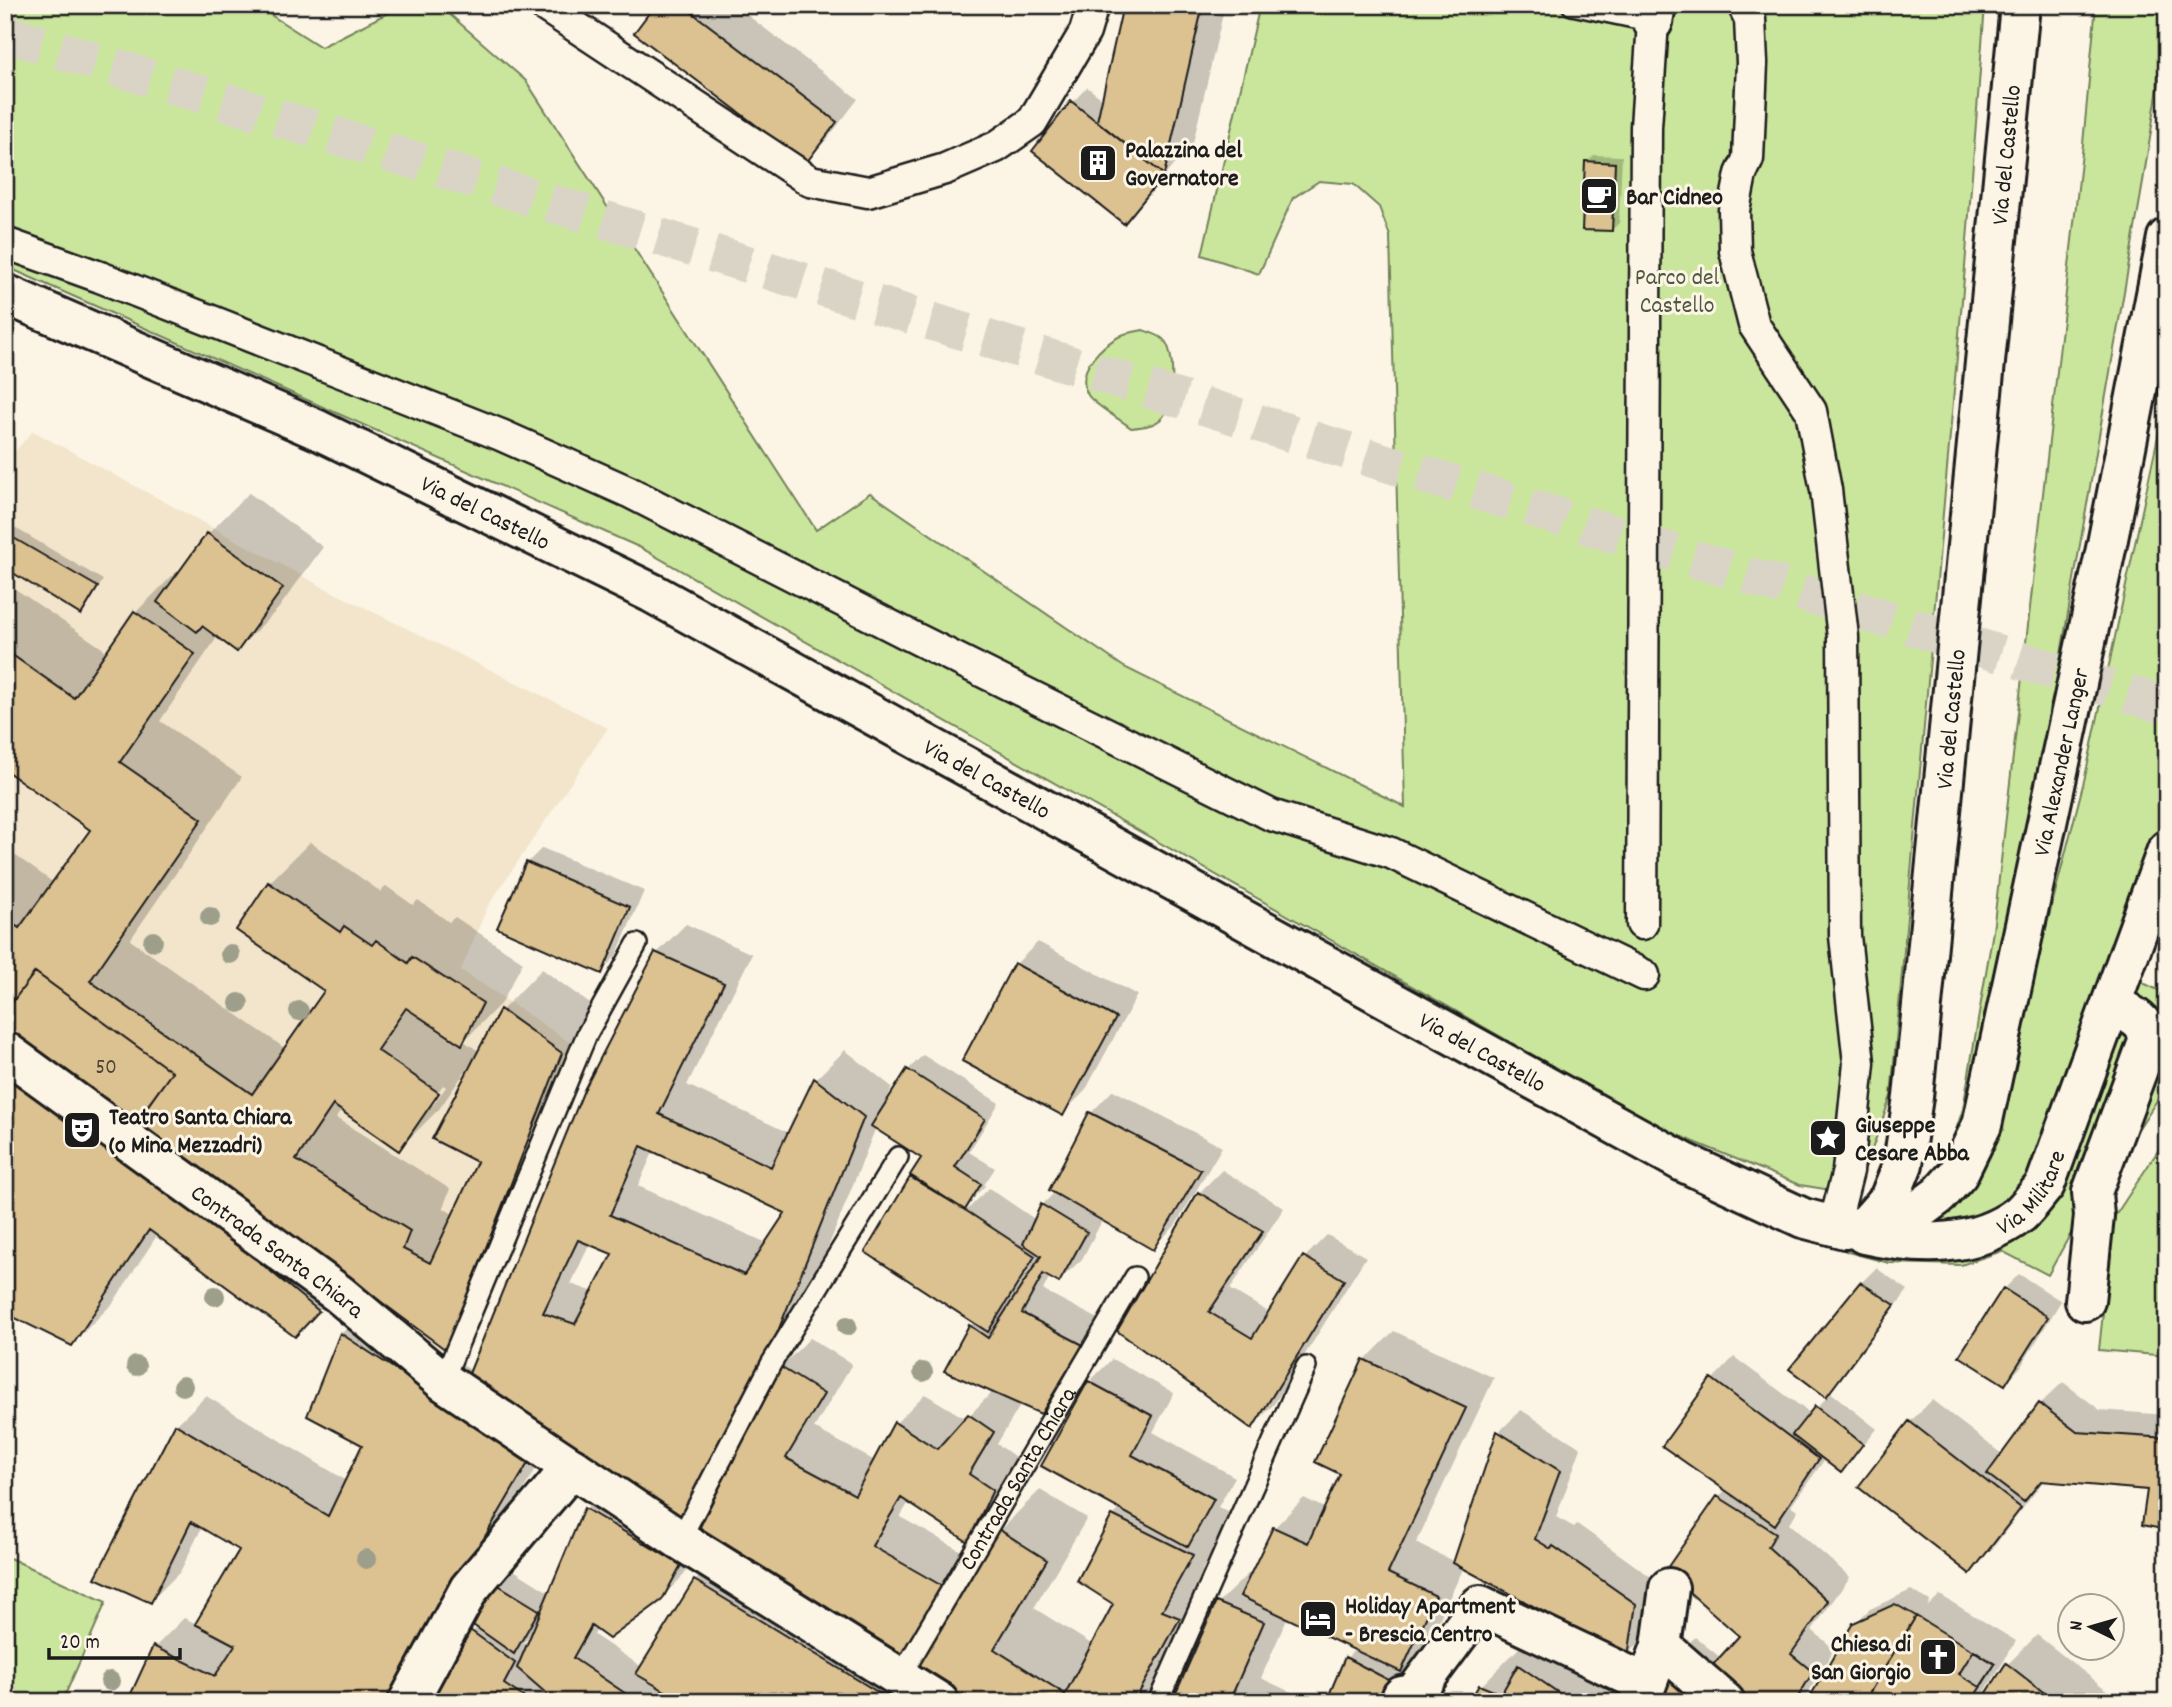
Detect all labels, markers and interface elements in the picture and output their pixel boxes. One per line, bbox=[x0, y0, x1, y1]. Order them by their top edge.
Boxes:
street label: Via del Castello bbox=[1985, 83, 2032, 227]
place label: Palazzina del Governatore bbox=[1125, 135, 1242, 197]
building icon: Palazzina del Governatore bbox=[1077, 142, 1119, 184]
cafe icon: Bar Cidneo bbox=[1578, 175, 1620, 217]
place label: Bar Cidneo bbox=[1626, 182, 1723, 216]
park label: Parco del Castello bbox=[1635, 262, 1719, 324]
street label: Via del Castello bbox=[414, 468, 555, 561]
street label: Via del Castello bbox=[1929, 648, 1977, 791]
street label: Via Alexander Langer bbox=[2026, 665, 2100, 860]
street label: Via del Castello bbox=[916, 732, 1056, 830]
street label: Via del Castello bbox=[1412, 1005, 1551, 1103]
house number: 50 bbox=[95, 1054, 117, 1084]
place label: Teatro Santa Chiara (o Mina Mezzadri) bbox=[109, 1102, 292, 1164]
theatre icon: Teatro Santa Chiara (o Mina Mezzadri) bbox=[61, 1109, 103, 1151]
place label: Giuseppe Cesare Abba bbox=[1855, 1110, 1970, 1172]
place icon: Giuseppe Cesare Abba bbox=[1807, 1117, 1849, 1159]
street label: Via Militare bbox=[1991, 1146, 2076, 1246]
street label: Contrada Santa Chiara bbox=[182, 1177, 371, 1328]
street label: Contrada Santa Chiara bbox=[952, 1381, 1087, 1578]
place label: Holiday Apartment - Brescia Centro bbox=[1345, 1591, 1516, 1653]
north arrow bbox=[2056, 1592, 2126, 1662]
hotel icon: Holiday Apartment - Brescia Centro bbox=[1297, 1598, 1339, 1640]
scale bar bbox=[49, 1616, 180, 1660]
text: N bbox=[2064, 1620, 2091, 1632]
text: 20 m bbox=[60, 1629, 100, 1659]
place label: Chiesa di San Giorgio bbox=[1811, 1629, 1912, 1691]
church icon: Chiesa di San Giorgio bbox=[1917, 1636, 1959, 1678]

